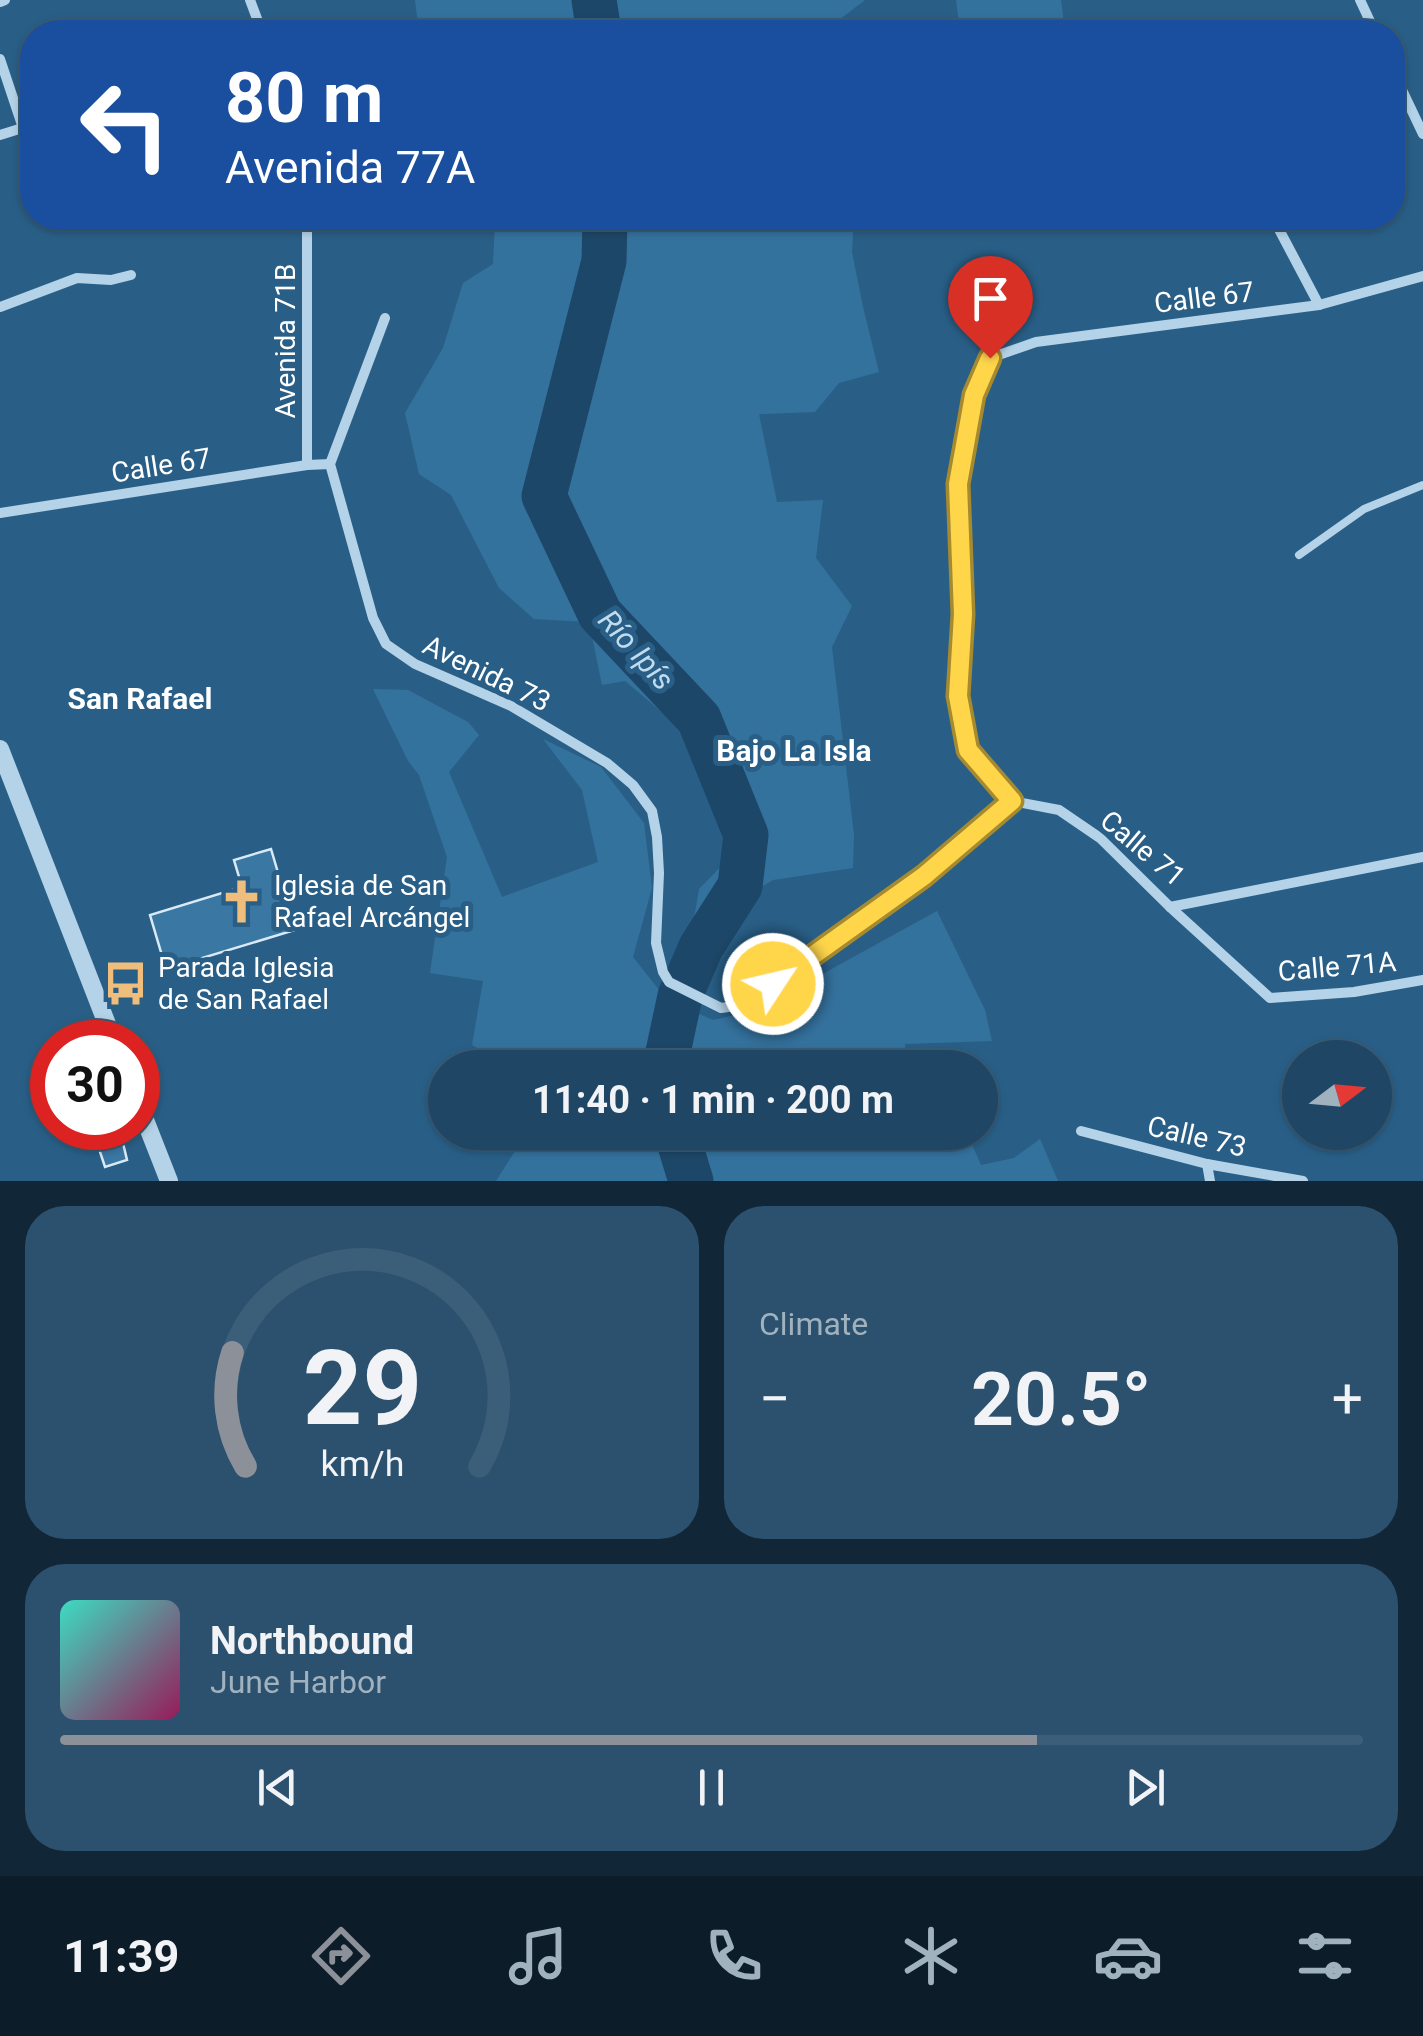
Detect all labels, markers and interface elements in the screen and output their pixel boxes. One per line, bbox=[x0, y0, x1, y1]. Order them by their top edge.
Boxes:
text: 80 m bbox=[225, 57, 383, 139]
icon: left bbox=[60, 60, 190, 190]
text: Avenida 77A bbox=[225, 141, 475, 194]
pin bbox=[948, 256, 1033, 359]
street label: Avenida 71B bbox=[269, 264, 302, 418]
icon: arrive bbox=[963, 271, 1018, 326]
street label: Calle 67 bbox=[1152, 275, 1256, 320]
street label: Calle 67 bbox=[109, 441, 213, 490]
water label: Río Ipís bbox=[591, 602, 681, 697]
street label: Avenida 73 bbox=[418, 628, 556, 718]
district label: San Rafael bbox=[67, 681, 213, 716]
district label: Bajo La Isla bbox=[716, 733, 872, 768]
street label: Calle 71 bbox=[1094, 803, 1192, 893]
place label: Iglesia de San Rafael Arcángel bbox=[274, 869, 470, 934]
church icon: Iglesia de San Rafael Arcángel bbox=[217, 877, 265, 925]
position arrow bbox=[721, 932, 825, 1036]
street label: Calle 71A bbox=[1277, 945, 1398, 988]
place label: Parada Iglesia de San Rafael bbox=[158, 951, 334, 1016]
bus stop icon: Parada Iglesia de San Rafael bbox=[101, 959, 149, 1007]
speed limit sign: 30 bbox=[30, 1020, 160, 1150]
north arrow bbox=[1282, 1040, 1392, 1150]
map controls bbox=[1282, 1040, 1392, 1150]
text: 11:40 · 1 min · 200 m bbox=[532, 1078, 894, 1122]
street label: Calle 73 bbox=[1144, 1109, 1249, 1164]
text: Climate bbox=[759, 1305, 868, 1343]
text: 29 bbox=[302, 1328, 422, 1449]
text: 20.5° bbox=[971, 1355, 1151, 1443]
text: − bbox=[759, 1367, 790, 1431]
text: + bbox=[1332, 1367, 1363, 1431]
text: km/h bbox=[320, 1443, 404, 1485]
text: Northbound bbox=[210, 1619, 414, 1663]
text: June Harbor bbox=[210, 1663, 386, 1701]
icon: previous bbox=[250, 1760, 305, 1815]
icon: pause bbox=[684, 1760, 739, 1815]
icon: next bbox=[1118, 1760, 1173, 1815]
icon: directions bbox=[306, 1921, 376, 1991]
icon: music bbox=[503, 1921, 573, 1991]
icon: phone bbox=[699, 1921, 769, 1991]
icon: climate bbox=[896, 1921, 966, 1991]
icon: car bbox=[1093, 1921, 1163, 1991]
icon: filters bbox=[1290, 1921, 1360, 1991]
text: 11:39 bbox=[63, 1930, 179, 1983]

